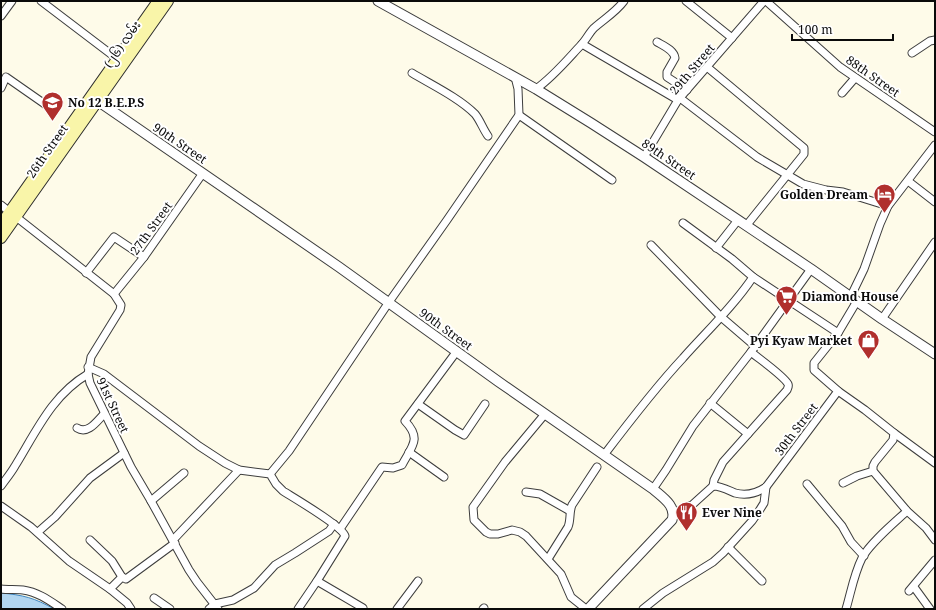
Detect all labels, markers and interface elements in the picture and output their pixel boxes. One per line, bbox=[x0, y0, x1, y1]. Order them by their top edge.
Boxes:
scale bar bbox=[792, 16, 893, 42]
street label: (၂၆) လမ်း bbox=[100, 17, 146, 72]
text: 100 m bbox=[798, 21, 833, 38]
street label: 29th Street bbox=[666, 40, 718, 98]
street label: 88th Street bbox=[843, 51, 903, 101]
school or university icon: No 12 B.E.P.S bbox=[39, 89, 65, 122]
place label: No 12 B.E.P.S bbox=[68, 94, 144, 111]
street label: 90th Street bbox=[150, 119, 210, 167]
street label: 26th Street bbox=[22, 121, 72, 181]
street label: 89th Street bbox=[639, 135, 699, 183]
hotel icon: Golden Dream bbox=[871, 181, 897, 214]
place label: Golden Dream bbox=[780, 186, 868, 203]
street label: 27th Street bbox=[126, 198, 176, 258]
supermarket icon: Diamond House bbox=[773, 283, 799, 316]
place label: Diamond House bbox=[802, 288, 899, 305]
street label: 90th Street bbox=[416, 304, 476, 354]
shop icon: Pyi Kyaw Market bbox=[855, 327, 881, 360]
place label: Pyi Kyaw Market bbox=[750, 332, 852, 349]
street label: 91st Street bbox=[93, 374, 133, 436]
street label: 30th Street bbox=[771, 399, 821, 459]
restaurant icon: Ever Nine bbox=[674, 499, 700, 532]
place label: Ever Nine bbox=[702, 504, 762, 521]

